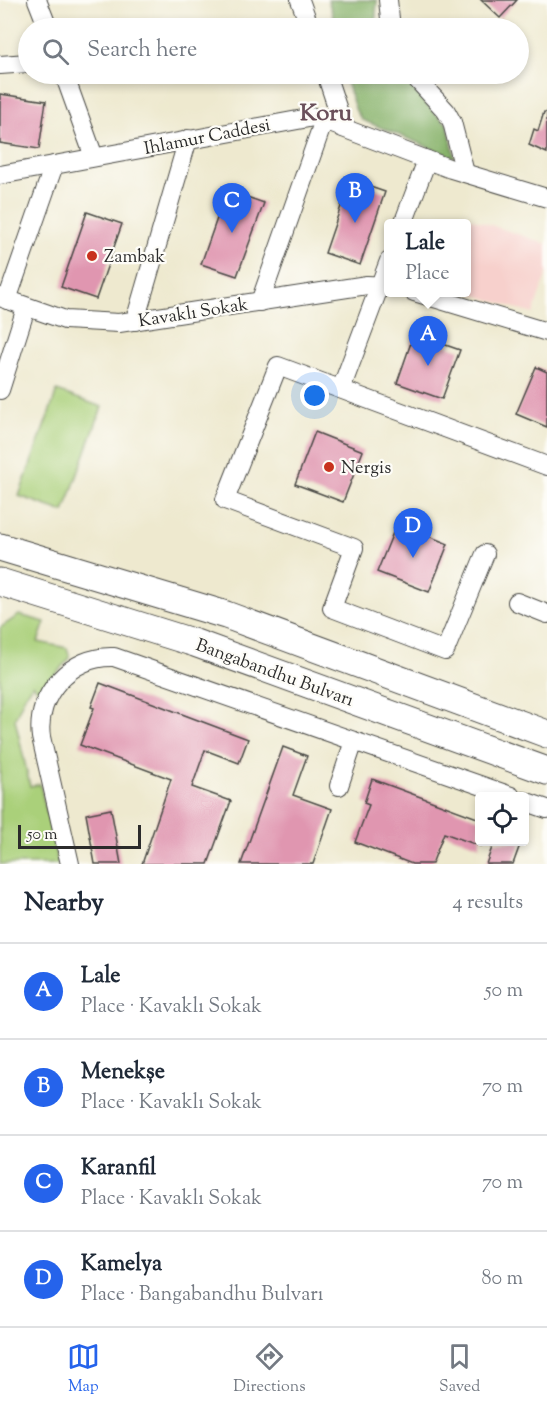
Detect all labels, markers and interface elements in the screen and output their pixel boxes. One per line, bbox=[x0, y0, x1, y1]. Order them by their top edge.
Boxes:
search box bbox=[18, 18, 529, 84]
icon: search bbox=[39, 35, 72, 68]
text: Search here bbox=[87, 35, 197, 67]
district label: Koru bbox=[300, 97, 352, 131]
street label: Ihlamur Caddesi bbox=[142, 113, 273, 163]
pin: B bbox=[336, 174, 374, 223]
pin: C bbox=[212, 184, 252, 233]
popup bbox=[384, 219, 471, 297]
text: Lale bbox=[405, 228, 445, 260]
place label: Zambak bbox=[104, 245, 165, 271]
marker: Zambak bbox=[85, 249, 99, 263]
text: Place bbox=[405, 260, 450, 289]
street label: Kavaklı Sokak bbox=[136, 292, 250, 335]
pin: A bbox=[408, 316, 448, 366]
your location bbox=[300, 381, 329, 410]
place label: Nergis bbox=[341, 456, 391, 482]
marker: Nergis bbox=[322, 460, 336, 474]
pin: D bbox=[394, 508, 432, 558]
street label: Bangabandhu Bulvarı bbox=[192, 633, 357, 715]
map controls bbox=[475, 792, 529, 846]
button: locate bbox=[475, 792, 529, 846]
scale bar bbox=[18, 822, 141, 850]
text: 50 m bbox=[27, 824, 58, 847]
text: Nearby bbox=[24, 885, 104, 922]
text: 4 results bbox=[452, 889, 523, 918]
text: Lale bbox=[81, 961, 121, 993]
text: A bbox=[35, 977, 52, 1006]
text: 50 m bbox=[485, 977, 523, 1006]
text: Place · Kavaklı Sokak bbox=[81, 993, 262, 1022]
text: Menekşe bbox=[81, 1057, 165, 1089]
text: B bbox=[37, 1073, 50, 1102]
text: 70 m bbox=[482, 1073, 523, 1102]
text: Place · Kavaklı Sokak bbox=[81, 1089, 262, 1118]
text: Karanfil bbox=[81, 1153, 156, 1185]
text: C bbox=[35, 1169, 52, 1198]
text: 70 m bbox=[482, 1169, 523, 1198]
text: Place · Kavaklı Sokak bbox=[81, 1185, 262, 1214]
text: Kamelya bbox=[81, 1249, 162, 1281]
text: D bbox=[36, 1265, 51, 1294]
text: 80 m bbox=[482, 1265, 523, 1294]
text: Place · Bangabandhu Bulvarı bbox=[81, 1281, 323, 1310]
tab: Map bbox=[67, 1340, 100, 1399]
tab: Directions bbox=[233, 1340, 306, 1399]
tab: Saved bbox=[439, 1340, 480, 1399]

